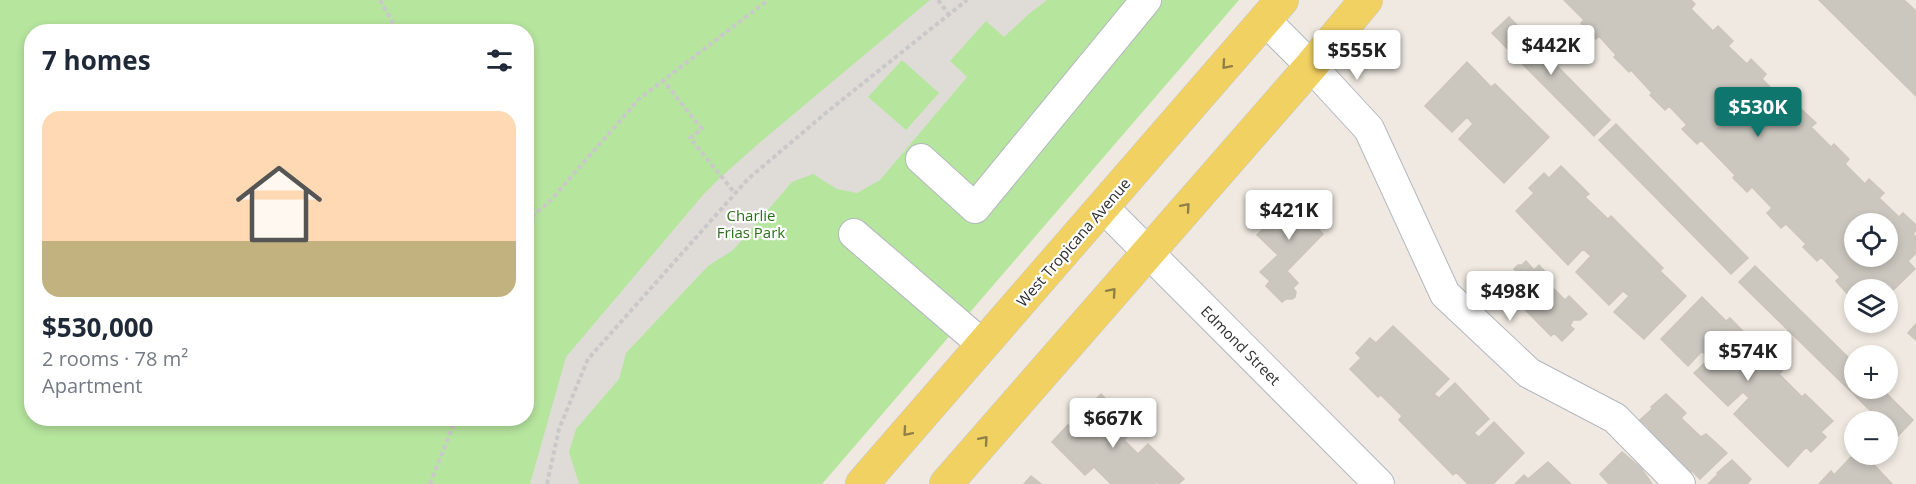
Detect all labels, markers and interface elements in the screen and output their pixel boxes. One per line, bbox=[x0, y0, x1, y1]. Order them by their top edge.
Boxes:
pin: $442K bbox=[1509, 25, 1593, 76]
pin: $555K bbox=[1315, 30, 1399, 81]
text: $442K bbox=[1521, 31, 1581, 58]
text: $555K bbox=[1327, 36, 1387, 63]
text: 7 homes bbox=[42, 42, 151, 78]
icon: filters bbox=[483, 44, 516, 77]
one-way arrow bbox=[1223, 58, 1234, 69]
pin: $530K bbox=[1716, 87, 1800, 138]
text: $530K bbox=[1728, 93, 1788, 120]
icon: home bbox=[225, 150, 333, 258]
street label: West Tropicana Avenue bbox=[1012, 173, 1134, 311]
pin: $421K bbox=[1247, 190, 1331, 241]
text: $421K bbox=[1259, 196, 1319, 223]
one-way arrow bbox=[1179, 203, 1190, 214]
park label: Charlie Frias Park bbox=[717, 205, 785, 242]
map controls bbox=[1844, 213, 1898, 465]
button: locate bbox=[1844, 213, 1898, 267]
pin: $498K bbox=[1468, 271, 1552, 322]
text: $498K bbox=[1480, 277, 1540, 304]
button: layers bbox=[1844, 279, 1898, 333]
one-way arrow bbox=[1105, 289, 1116, 299]
street label: Edmond Street bbox=[1197, 301, 1285, 389]
text: $530,000 bbox=[42, 309, 153, 345]
pin: $574K bbox=[1706, 331, 1790, 382]
text: $574K bbox=[1718, 337, 1778, 364]
text: 2 rooms · 78 m² bbox=[42, 345, 188, 372]
button: + bbox=[1844, 345, 1898, 399]
text: Apartment bbox=[42, 372, 142, 399]
pin: $667K bbox=[1071, 398, 1155, 449]
text: $667K bbox=[1083, 404, 1143, 431]
button: − bbox=[1844, 411, 1898, 465]
one-way arrow bbox=[903, 425, 914, 436]
one-way arrow bbox=[977, 436, 988, 447]

